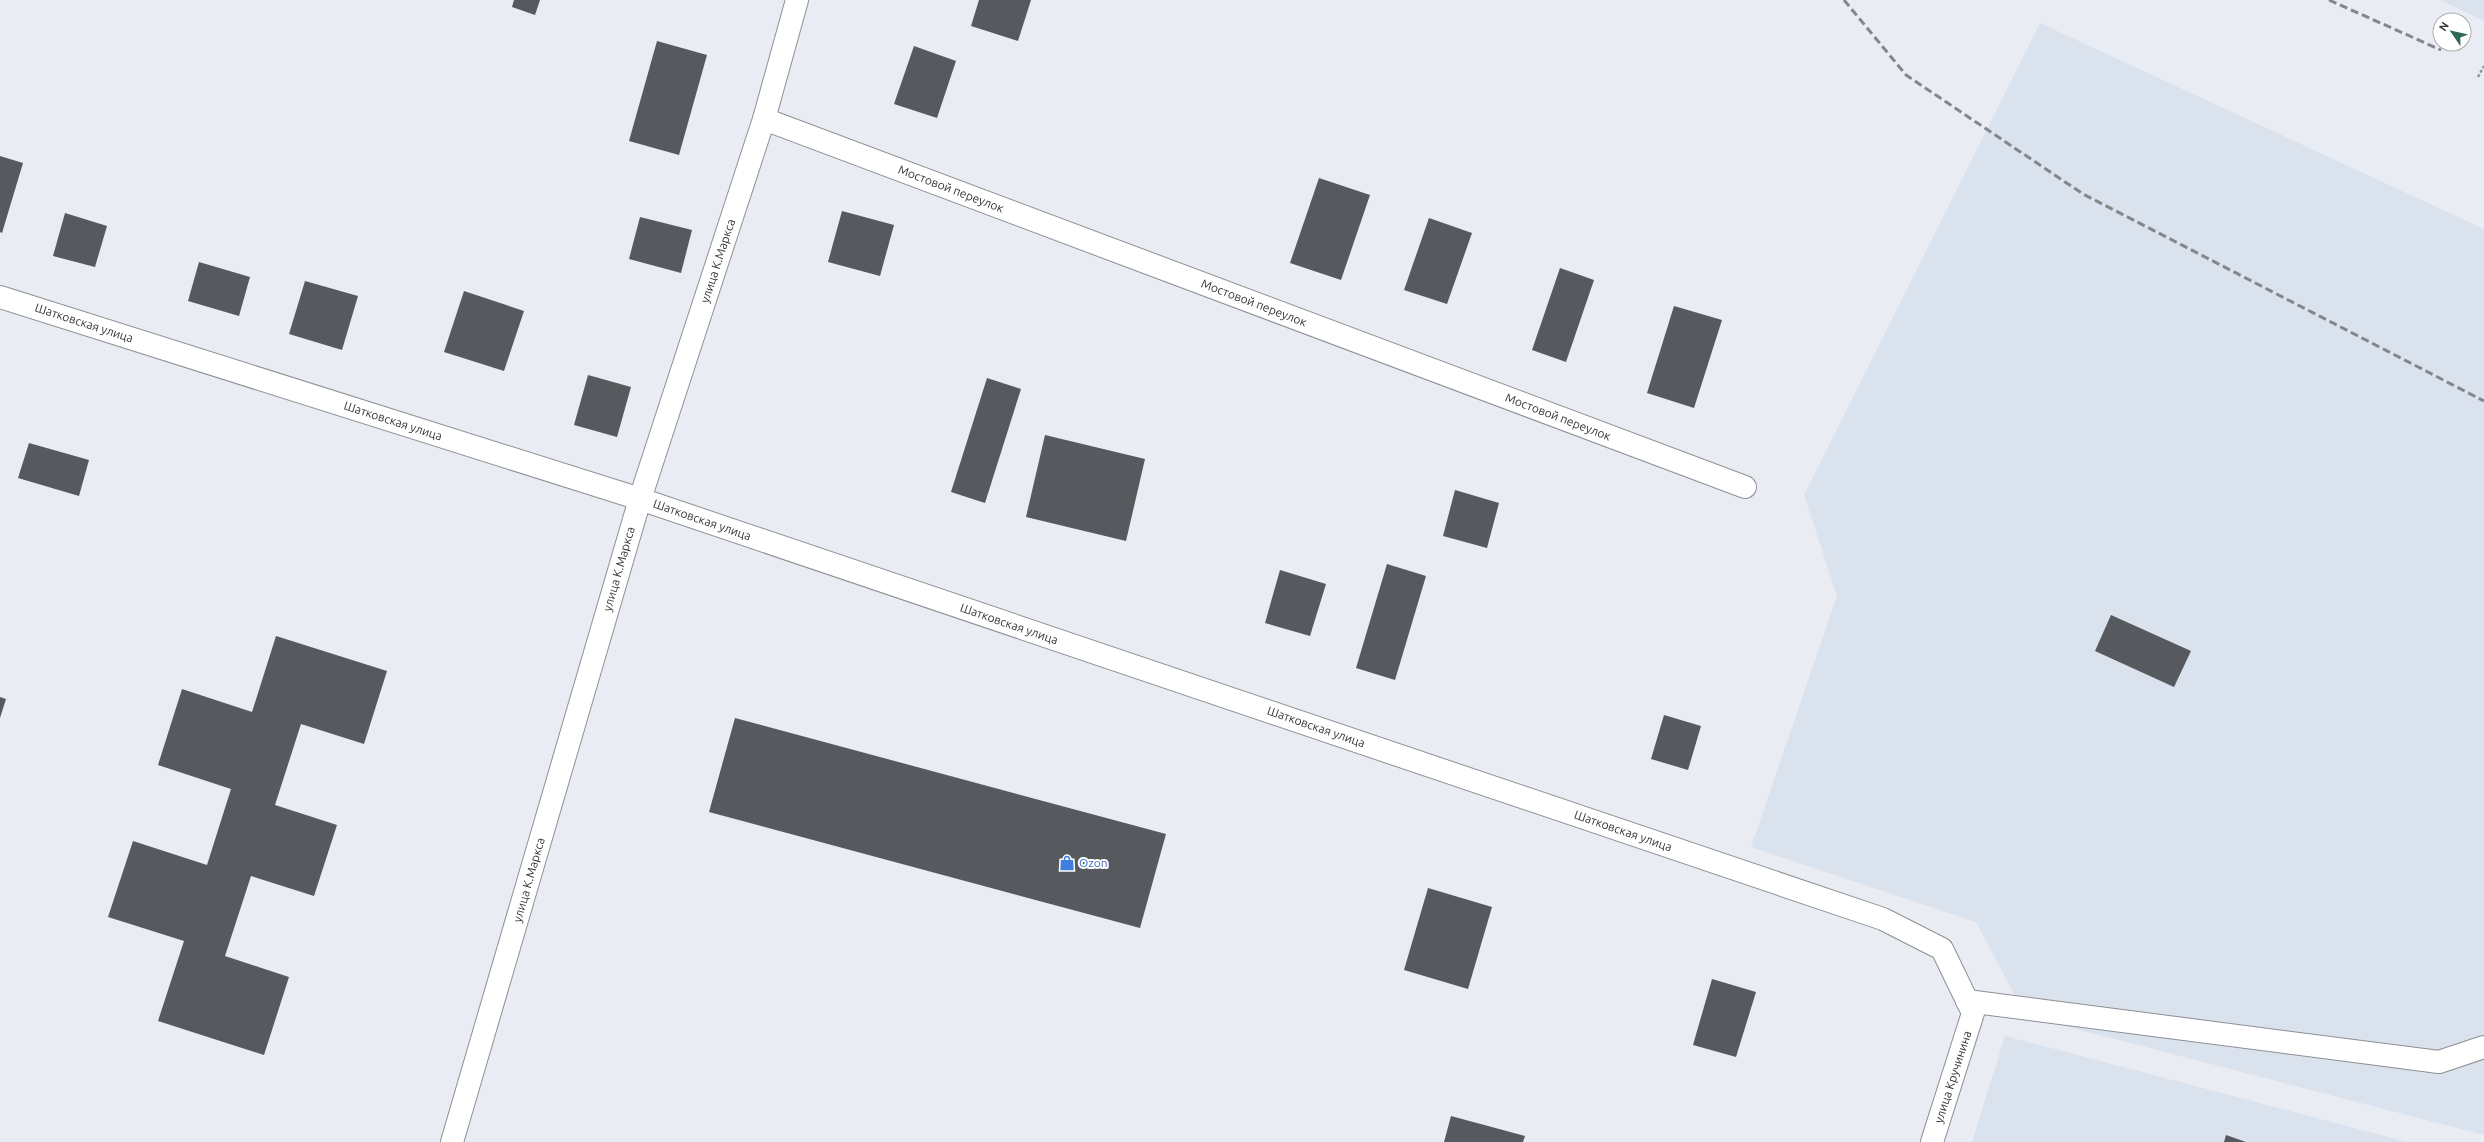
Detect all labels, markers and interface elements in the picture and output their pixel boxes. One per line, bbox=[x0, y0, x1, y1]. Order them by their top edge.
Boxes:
north arrow bbox=[2432, 12, 2472, 52]
text: N bbox=[2436, 20, 2451, 33]
street label: Мостовой переулок bbox=[897, 162, 1006, 215]
street label: улица К.Маркса bbox=[698, 217, 737, 304]
street label: Мостовой переулок bbox=[1200, 276, 1309, 329]
street label: Шатковская улица bbox=[33, 300, 135, 345]
street label: Мостовой переулок bbox=[1504, 390, 1613, 443]
street label: Шатковская улица bbox=[342, 398, 444, 443]
street label: Шатковская улица bbox=[651, 497, 753, 542]
street label: улица К.Маркса bbox=[600, 525, 637, 613]
street label: Шатковская улица bbox=[958, 601, 1060, 646]
street label: Шатковская улица bbox=[1265, 704, 1367, 749]
street label: Шатковская улица bbox=[1572, 808, 1674, 853]
street label: улица К.Маркса bbox=[510, 836, 547, 924]
shop icon: Ozon bbox=[1058, 854, 1076, 872]
place label: Ozon bbox=[1079, 856, 1108, 869]
street label: улица Кручинина bbox=[1931, 1029, 1974, 1125]

